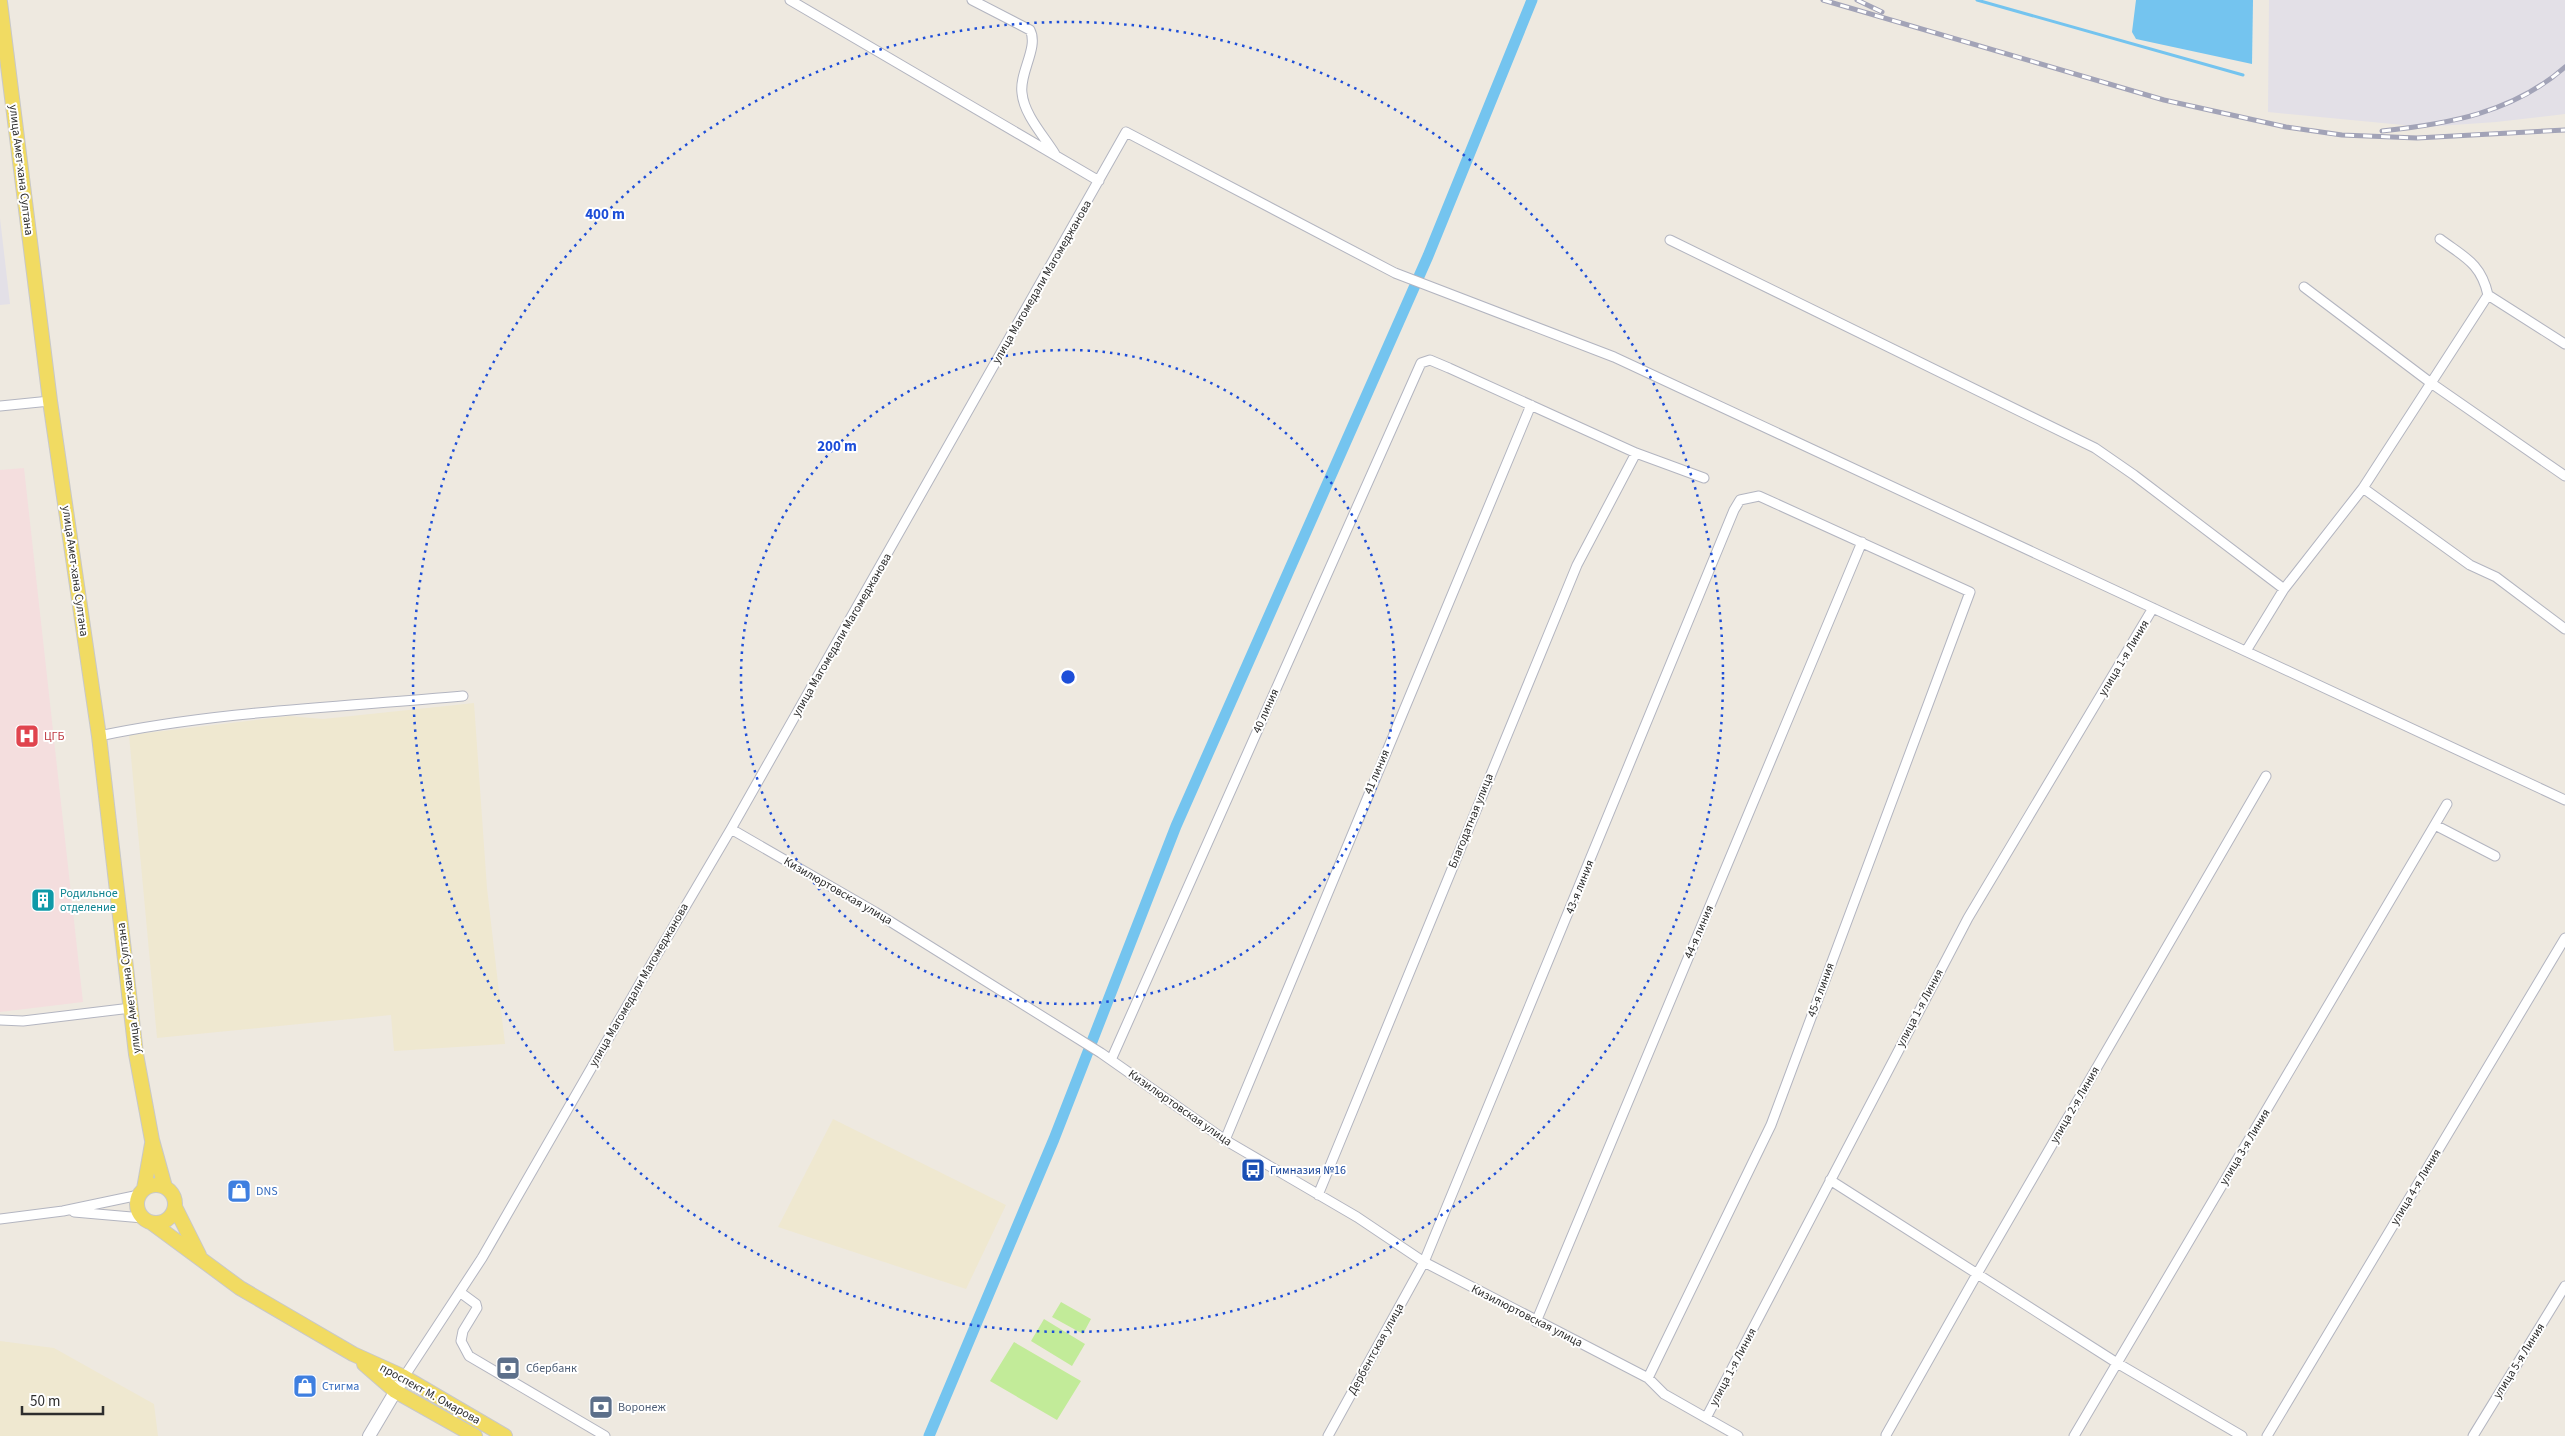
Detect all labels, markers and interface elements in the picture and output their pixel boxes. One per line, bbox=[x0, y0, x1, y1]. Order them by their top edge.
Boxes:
street label: улица Амет-хана Султана bbox=[5, 104, 37, 236]
street label: улица Магомедали Магомеджановa bbox=[988, 197, 1096, 367]
text: 400 m bbox=[585, 204, 625, 225]
text: 200 m bbox=[817, 436, 857, 457]
street label: улица Амет-хана Султана bbox=[57, 505, 93, 637]
street label: улица Магомедали Магомеджановa bbox=[788, 550, 896, 720]
street label: улица 1-я Линия bbox=[2095, 617, 2153, 699]
centre of rings bbox=[1059, 668, 1077, 686]
street label: 40 линия bbox=[1249, 686, 1283, 736]
hospital icon: ЦГБ bbox=[14, 723, 40, 749]
place label: ЦГБ bbox=[44, 728, 65, 745]
street label: 41 линия bbox=[1360, 747, 1394, 797]
street label: Благодатная улица bbox=[1444, 771, 1498, 871]
street label: Кизилюртовская улица bbox=[780, 853, 896, 929]
street label: 43-я линия bbox=[1561, 857, 1599, 917]
place label: Родильное отделение bbox=[60, 885, 118, 916]
building icon: Родильное отделение bbox=[30, 887, 56, 913]
street label: улица Магомедали Магомеджановa bbox=[585, 900, 693, 1070]
street label: 44-я линия bbox=[1680, 902, 1718, 962]
street label: улица Амет-хана Султана bbox=[113, 922, 145, 1054]
street label: 45-я линия bbox=[1803, 960, 1839, 1020]
street label: улица 1-я Линия bbox=[1892, 966, 1948, 1050]
street label: улица 2-я Линия bbox=[2046, 1063, 2104, 1147]
street label: Кизилюртовская улица bbox=[1125, 1066, 1235, 1150]
street label: улица 3-я Линия bbox=[2216, 1106, 2274, 1188]
street label: улица 4-я Линия bbox=[2387, 1146, 2445, 1228]
bus stop icon: Гимназия №16 bbox=[1240, 1157, 1266, 1183]
place label: Гимназия №16 bbox=[1270, 1162, 1346, 1179]
shop icon: DNS bbox=[226, 1178, 252, 1204]
place label: DNS bbox=[256, 1183, 278, 1200]
street label: Кизилюртовская улица bbox=[1468, 1281, 1586, 1351]
street label: Дербентская улица bbox=[1344, 1300, 1408, 1398]
street label: улица 5-я Линия bbox=[2489, 1320, 2549, 1402]
street label: улица 1-я Линия bbox=[1705, 1325, 1761, 1409]
bank icon: Сбербанк bbox=[495, 1355, 521, 1381]
street label: проспект М. Омарова bbox=[377, 1359, 483, 1429]
place label: Сбербанк bbox=[526, 1360, 577, 1377]
shop icon: Стигма bbox=[292, 1373, 318, 1399]
place label: Стигма bbox=[322, 1378, 359, 1395]
scale bar bbox=[22, 1384, 104, 1416]
text: 50 m bbox=[30, 1391, 60, 1412]
bank icon: Воронеж bbox=[588, 1394, 614, 1420]
place label: Воронеж bbox=[618, 1399, 666, 1416]

